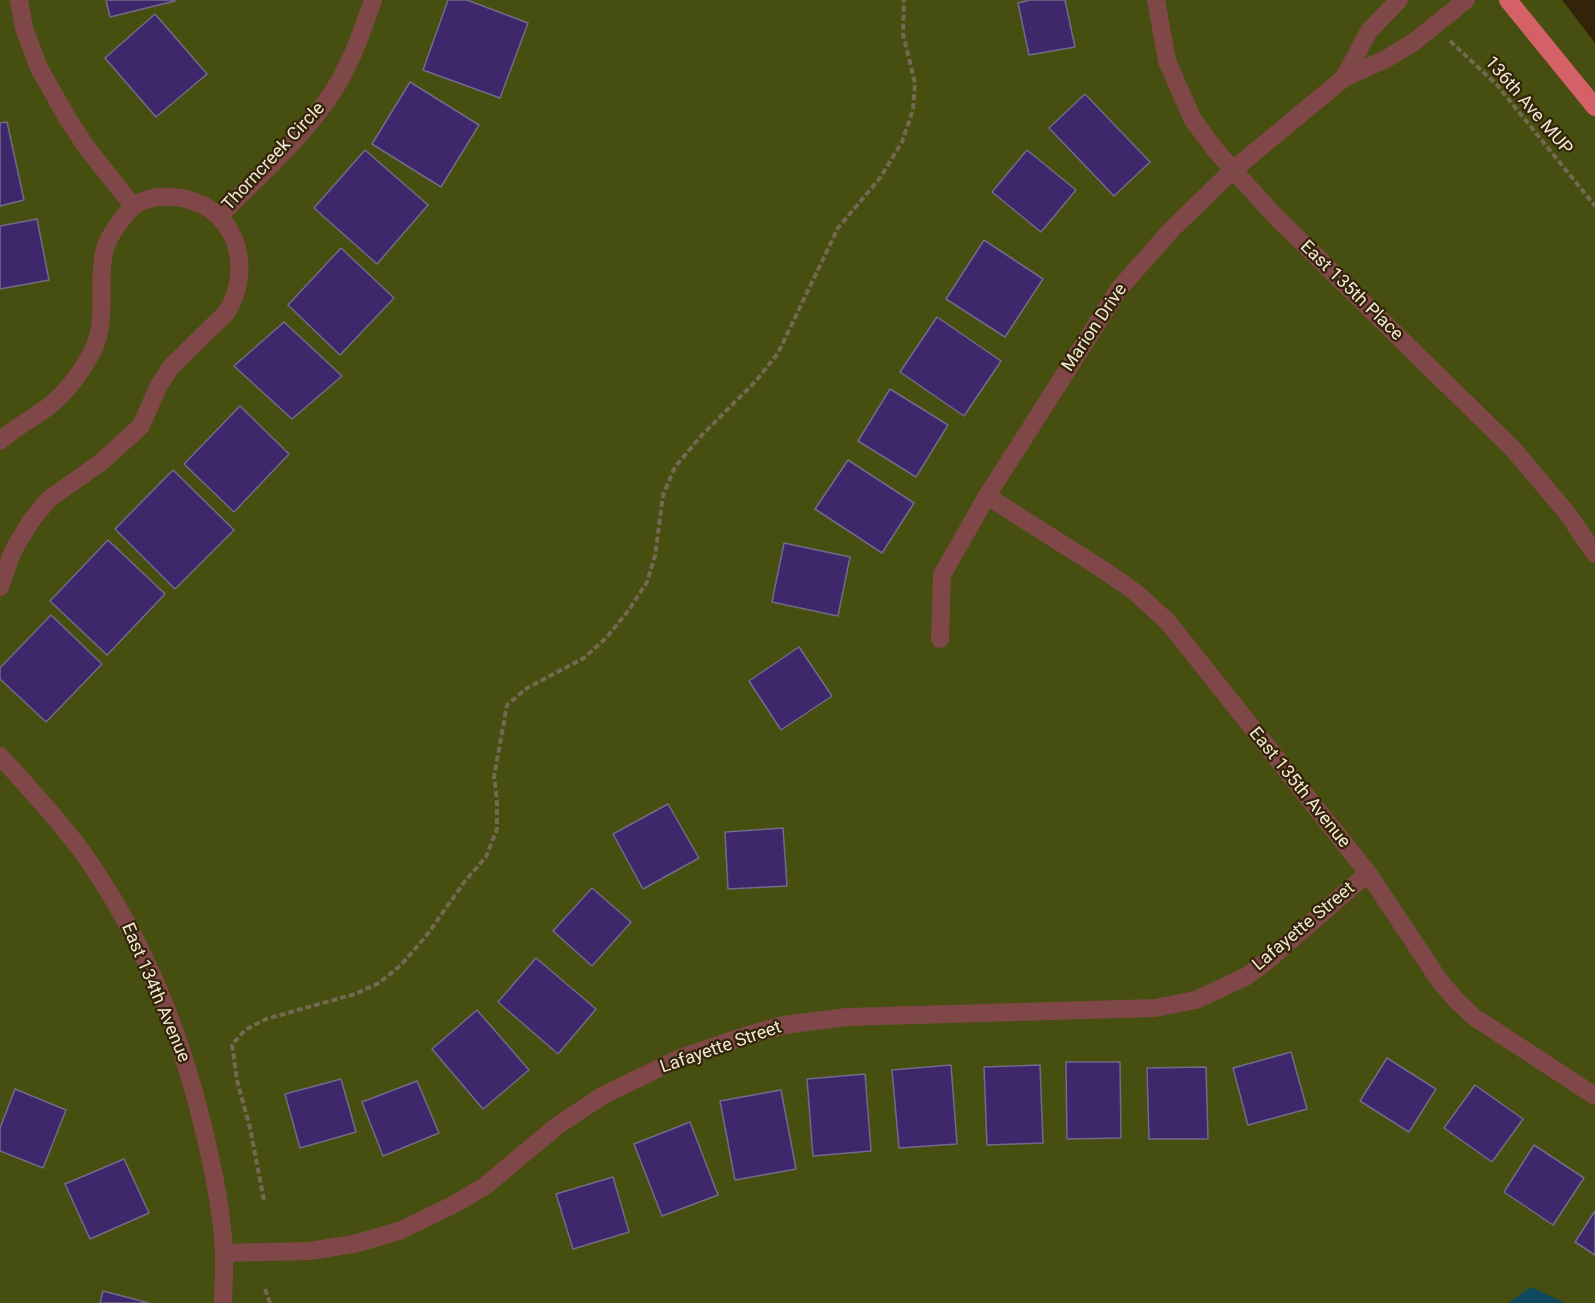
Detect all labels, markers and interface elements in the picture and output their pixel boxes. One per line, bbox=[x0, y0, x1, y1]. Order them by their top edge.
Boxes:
street label: 136th Ave MUP bbox=[1479, 52, 1577, 160]
street label: Thorncreek Circle bbox=[218, 98, 330, 216]
street label: East 135th Place bbox=[1295, 236, 1407, 346]
street label: Marion Drive bbox=[1058, 280, 1132, 376]
street label: East 135th Avenue bbox=[1244, 723, 1354, 853]
street label: Lafayette Street bbox=[1249, 878, 1359, 976]
street label: East 134th Avenue bbox=[116, 920, 194, 1066]
street label: Lafayette Street bbox=[658, 1017, 784, 1079]

